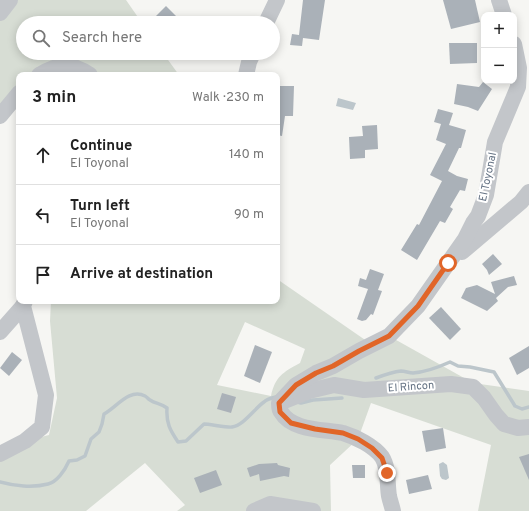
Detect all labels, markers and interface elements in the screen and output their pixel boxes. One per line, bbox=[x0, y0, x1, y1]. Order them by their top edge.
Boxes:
map controls bbox=[481, 12, 517, 84]
button: + bbox=[481, 12, 517, 48]
search box bbox=[16, 16, 280, 60]
icon: search bbox=[30, 27, 52, 49]
text: Search here bbox=[62, 29, 142, 48]
button: − bbox=[481, 48, 517, 84]
text: 3 min bbox=[32, 87, 76, 109]
text: Walk · 230 m bbox=[192, 90, 264, 106]
text: Continue bbox=[70, 137, 132, 156]
icon: ahead bbox=[32, 144, 54, 166]
text: 140 m bbox=[229, 147, 264, 163]
street label: El Toyonal bbox=[476, 151, 500, 203]
text: El Toyonal bbox=[70, 156, 129, 172]
text: Turn left bbox=[70, 197, 130, 216]
icon: left bbox=[32, 204, 54, 226]
text: 90 m bbox=[234, 207, 264, 223]
text: El Toyonal bbox=[70, 216, 129, 232]
route start bbox=[439, 254, 457, 272]
icon: arrive bbox=[32, 264, 54, 286]
text: Arrive at destination bbox=[70, 265, 213, 284]
street label: El Rincon bbox=[387, 378, 435, 396]
route end bbox=[378, 464, 396, 482]

